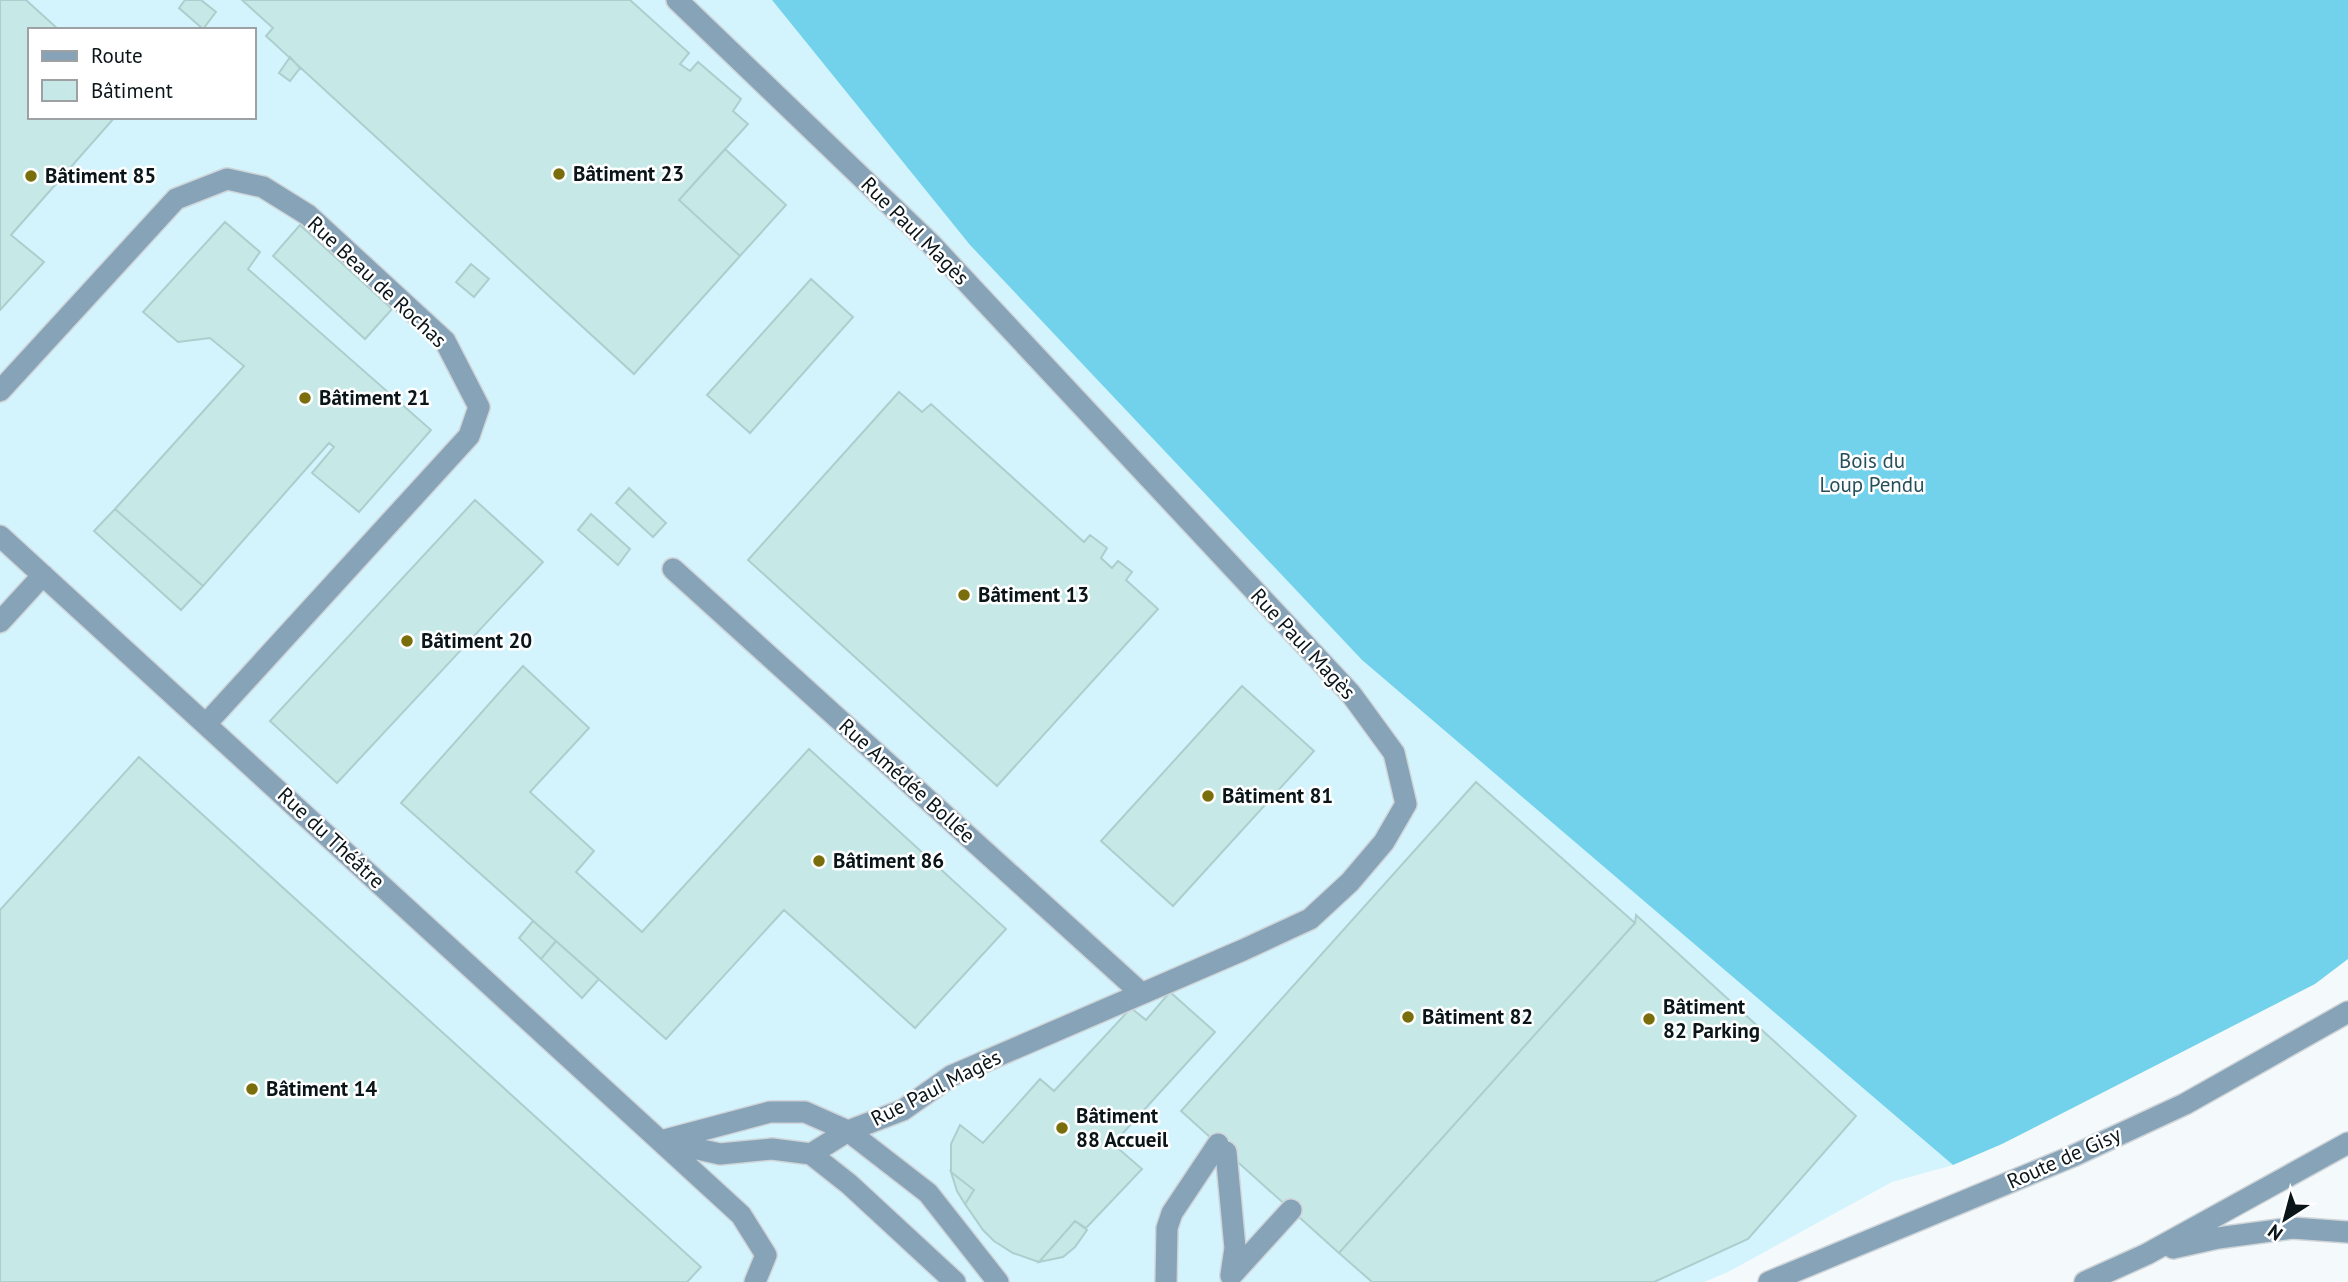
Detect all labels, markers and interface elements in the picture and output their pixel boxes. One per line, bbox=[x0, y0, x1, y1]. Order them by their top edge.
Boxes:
legend bbox=[28, 28, 256, 119]
text: Route bbox=[91, 42, 143, 69]
text: Bâtiment bbox=[91, 77, 173, 104]
place label: Bâtiment 23 bbox=[573, 160, 684, 187]
place label: Bâtiment 85 bbox=[45, 162, 156, 189]
marker: Bâtiment 23 bbox=[551, 166, 567, 182]
marker: Bâtiment 85 bbox=[23, 168, 39, 184]
street label: Rue Paul Magès bbox=[856, 171, 975, 290]
street label: Rue Beau de Rochas bbox=[302, 210, 453, 353]
place label: Bâtiment 21 bbox=[319, 384, 430, 411]
marker: Bâtiment 21 bbox=[297, 390, 313, 406]
park label: Bois du Loup Pendu bbox=[1820, 447, 1924, 498]
place label: Bâtiment 13 bbox=[978, 581, 1089, 608]
street label: Rue Paul Magès bbox=[1245, 582, 1362, 705]
marker: Bâtiment 13 bbox=[956, 587, 972, 603]
place label: Bâtiment 20 bbox=[421, 627, 532, 654]
marker: Bâtiment 20 bbox=[399, 633, 415, 649]
street label: Rue Amédée Bollée bbox=[834, 712, 981, 849]
street label: Rue du Théâtre bbox=[272, 781, 391, 894]
place label: Bâtiment 81 bbox=[1222, 782, 1333, 809]
marker: Bâtiment 81 bbox=[1200, 788, 1216, 804]
place label: Bâtiment 86 bbox=[833, 847, 944, 874]
marker: Bâtiment 86 bbox=[811, 853, 827, 869]
place label: Bâtiment 82 Parking bbox=[1663, 993, 1760, 1044]
place label: Bâtiment 82 bbox=[1422, 1003, 1533, 1030]
marker: Bâtiment 82 bbox=[1400, 1009, 1416, 1025]
marker: Bâtiment 82 Parking bbox=[1641, 1011, 1657, 1027]
street label: Rue Paul Magès bbox=[866, 1043, 1005, 1132]
place label: Bâtiment 14 bbox=[266, 1075, 377, 1102]
marker: Bâtiment 14 bbox=[244, 1081, 260, 1097]
place label: Bâtiment 88 Accueil bbox=[1076, 1102, 1169, 1153]
marker: Bâtiment 88 Accueil bbox=[1054, 1120, 1070, 1136]
street label: Route de Gisy bbox=[2003, 1120, 2125, 1195]
north arrow bbox=[2250, 1184, 2320, 1254]
text: N bbox=[2263, 1219, 2287, 1246]

